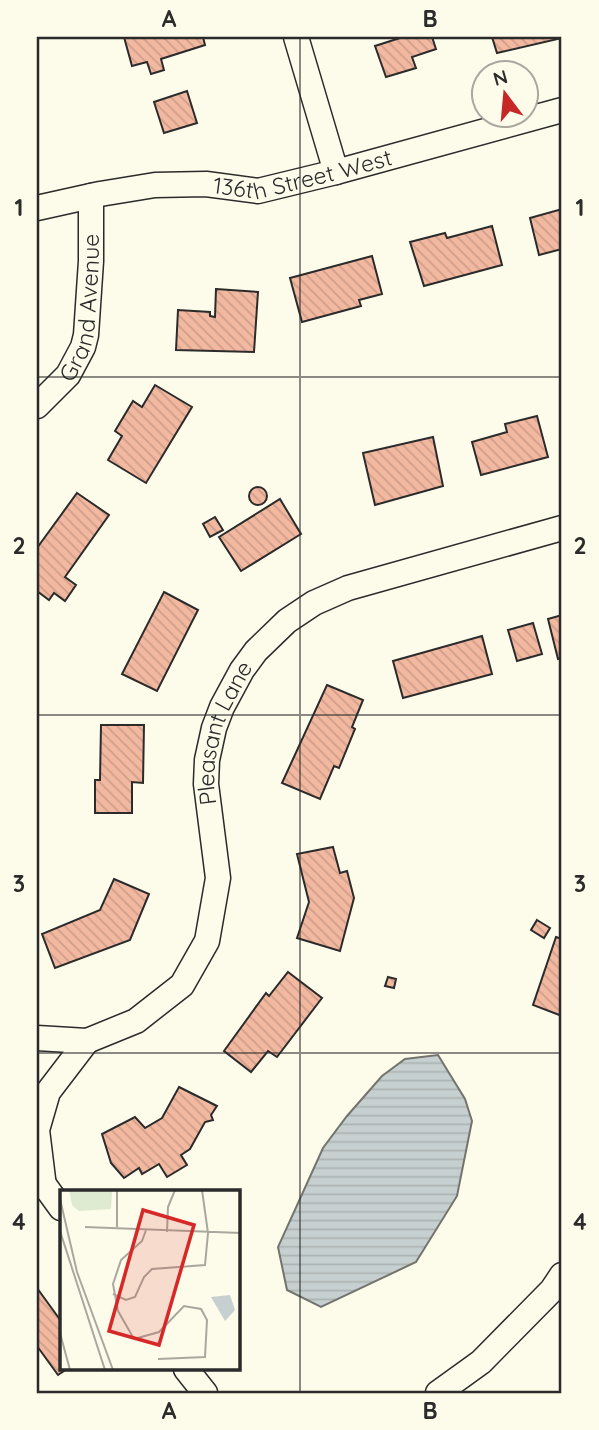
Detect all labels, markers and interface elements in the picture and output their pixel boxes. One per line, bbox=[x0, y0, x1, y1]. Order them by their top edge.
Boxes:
text: A bbox=[162, 4, 177, 33]
text: B bbox=[422, 4, 438, 33]
north arrow bbox=[470, 60, 540, 130]
text: N bbox=[490, 64, 510, 91]
street label: 136th Street West bbox=[211, 142, 395, 206]
text: 1 bbox=[15, 193, 23, 222]
text: 1 bbox=[576, 193, 584, 222]
street label: Grand Avenue bbox=[52, 234, 105, 386]
text: 2 bbox=[12, 531, 26, 560]
text: 2 bbox=[573, 531, 587, 560]
street label: Pleasant Lane bbox=[191, 654, 258, 807]
text: 3 bbox=[13, 869, 25, 898]
text: 3 bbox=[574, 869, 586, 898]
inset map bbox=[60, 1190, 240, 1370]
text: 4 bbox=[12, 1207, 26, 1236]
text: 4 bbox=[573, 1207, 587, 1236]
text: A bbox=[162, 1396, 177, 1425]
text: B bbox=[422, 1396, 438, 1425]

